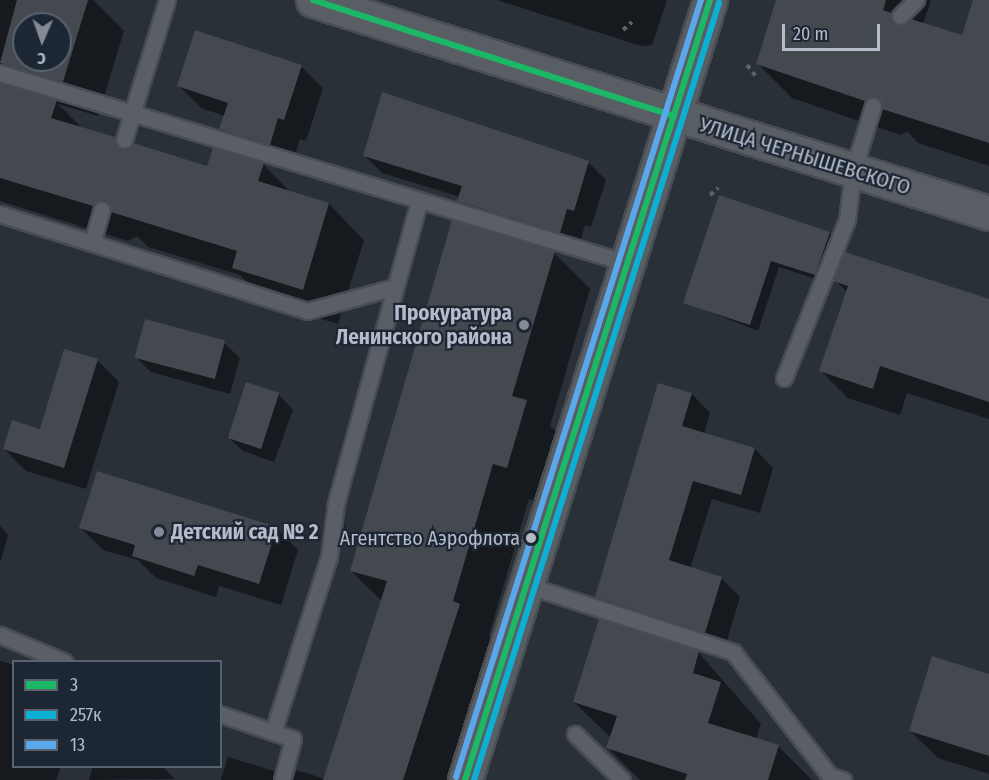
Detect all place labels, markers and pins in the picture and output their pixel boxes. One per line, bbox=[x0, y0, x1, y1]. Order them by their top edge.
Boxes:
place label: Прокуратура Ленинского района bbox=[336, 300, 512, 350]
marker: Прокуратура Ленинского района bbox=[517, 318, 531, 332]
place label: Детский сад № 2 bbox=[171, 519, 318, 545]
marker: Детский сад № 2 bbox=[152, 525, 166, 539]
place label: Агентство Аэрофлота bbox=[340, 526, 520, 550]
marker: Агентство Аэрофлота bbox=[525, 532, 537, 544]

